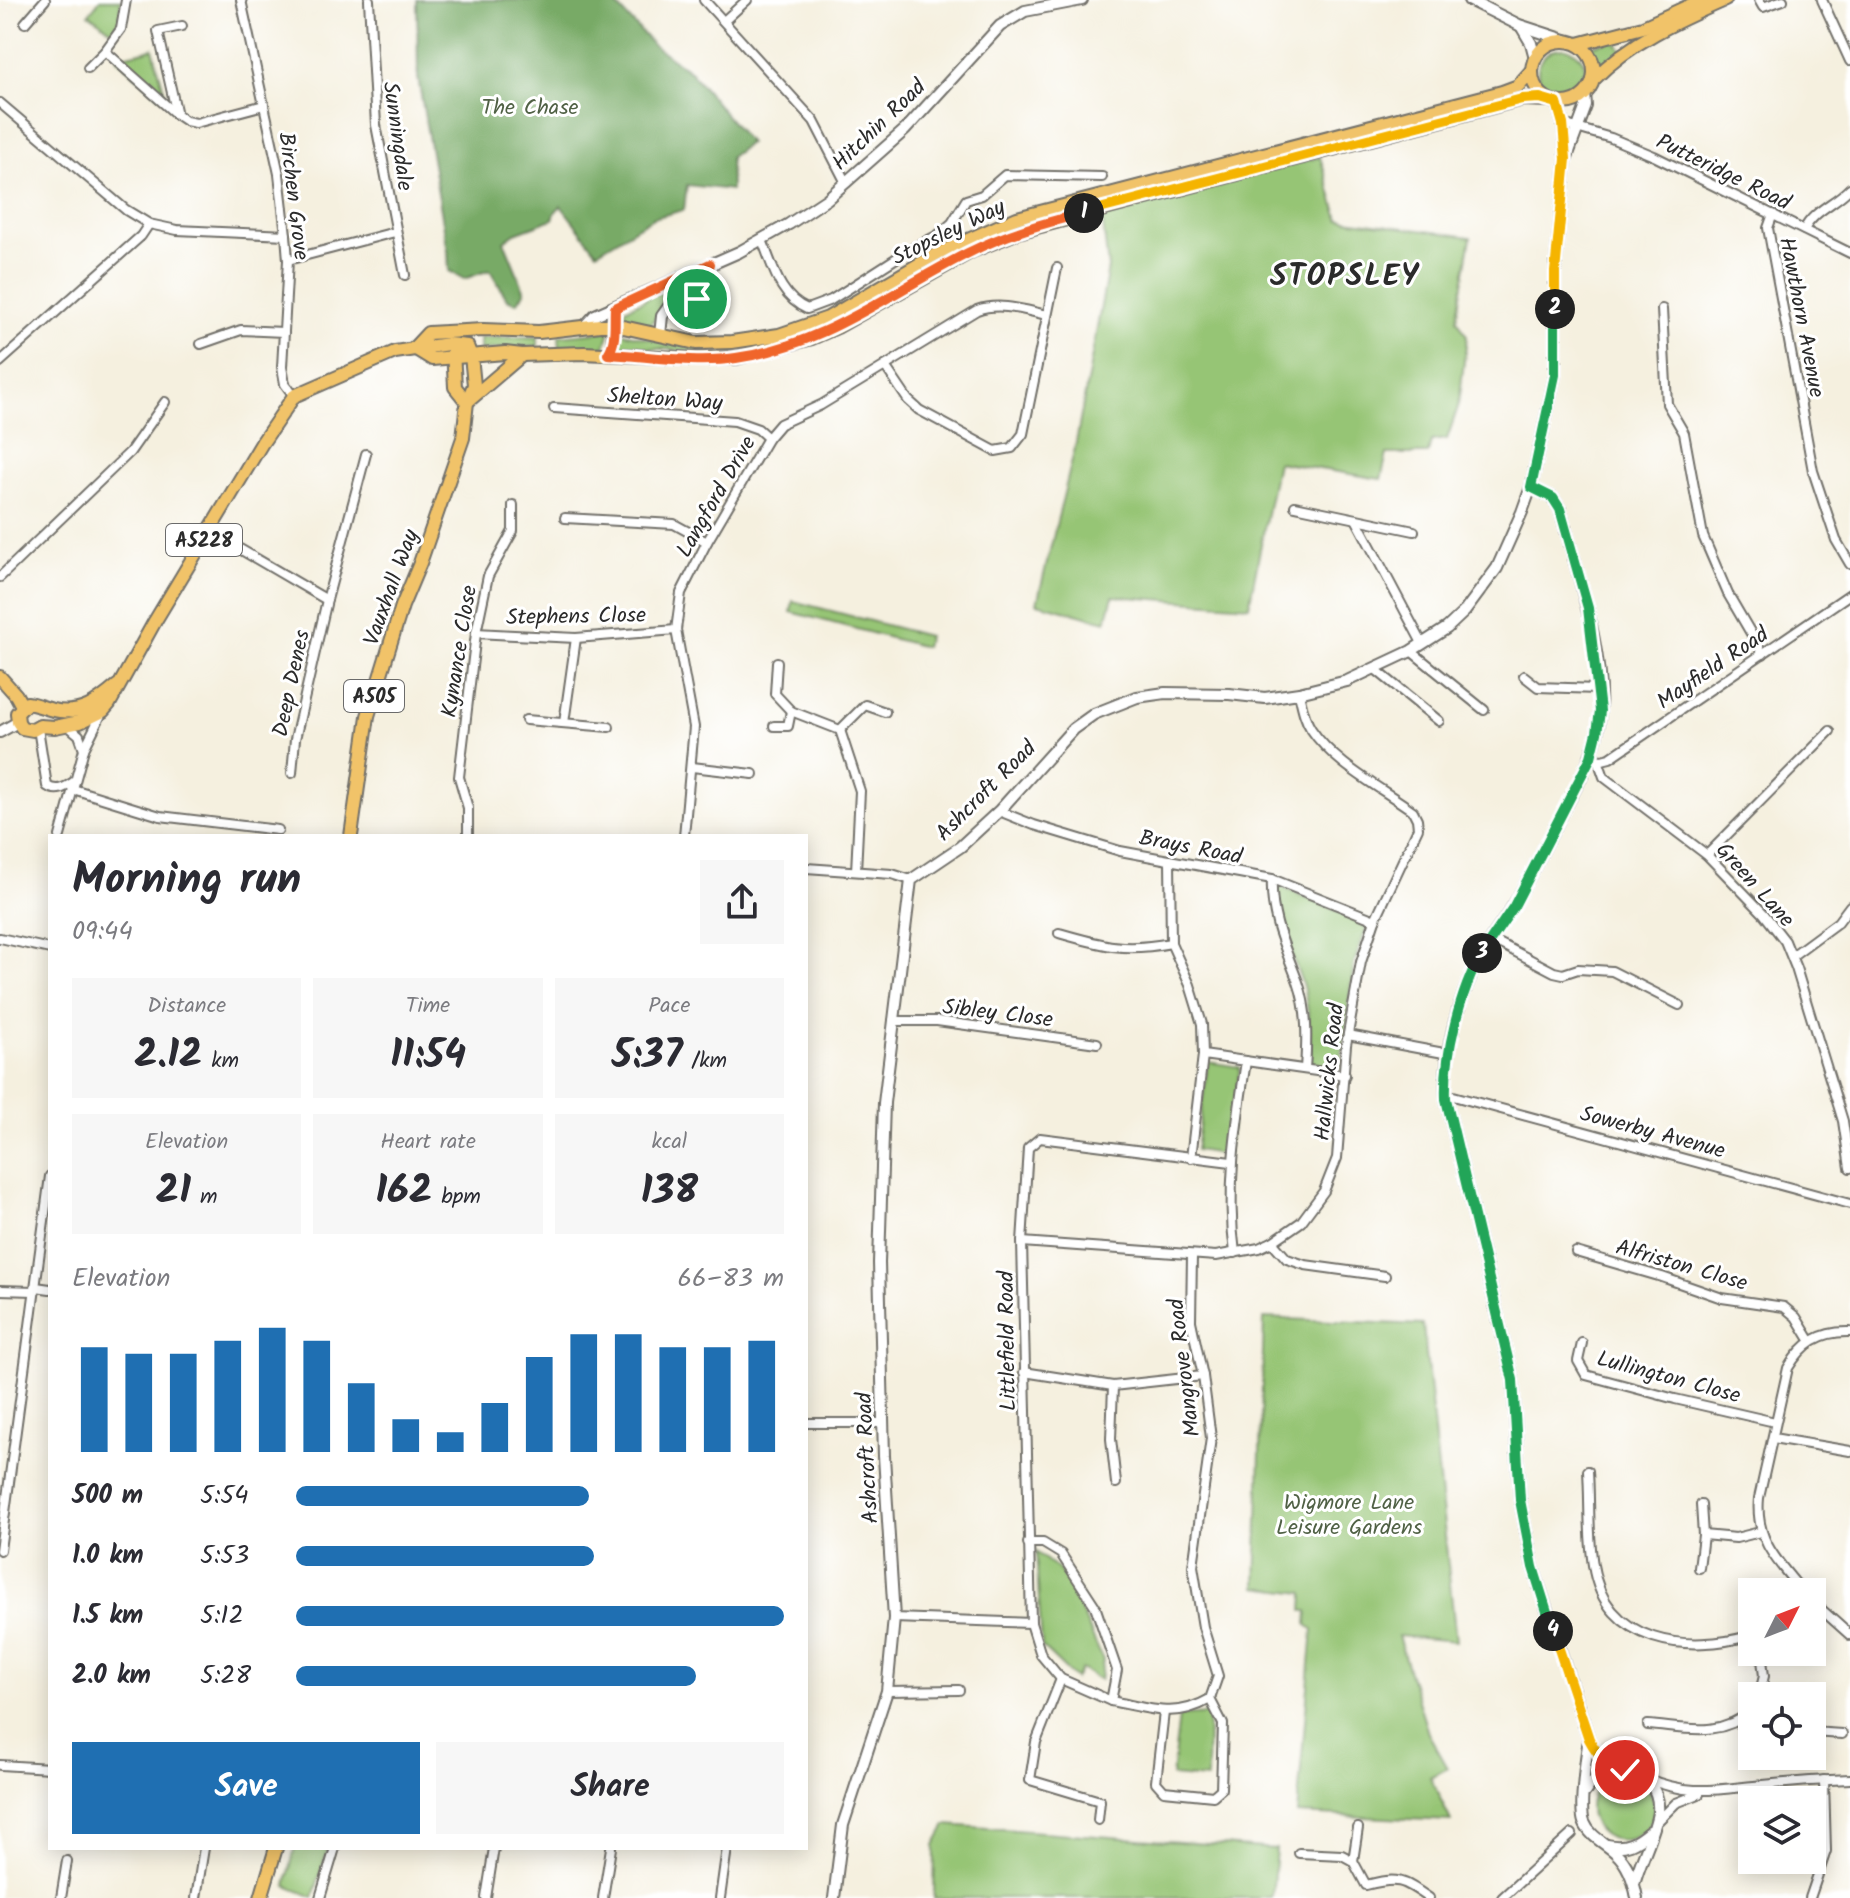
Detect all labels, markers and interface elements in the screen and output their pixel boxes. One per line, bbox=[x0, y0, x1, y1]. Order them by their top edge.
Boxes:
street label: Hitchin Road bbox=[824, 71, 936, 180]
street label: Sunningdale bbox=[372, 80, 422, 193]
park label: The Chase bbox=[482, 91, 579, 126]
street label: Putteridge Road bbox=[1650, 125, 1797, 221]
street label: Birchen Grove bbox=[267, 130, 318, 262]
street label: Stopsley Way bbox=[886, 190, 1012, 276]
pin: 1 bbox=[1064, 193, 1104, 233]
text: 1 bbox=[1081, 195, 1087, 230]
street label: Hawthorn Avenue bbox=[1768, 234, 1833, 401]
district label: STOPSLEY bbox=[1270, 253, 1420, 301]
pin bbox=[663, 265, 731, 333]
icon: arrive bbox=[675, 277, 719, 321]
pin: 2 bbox=[1535, 289, 1575, 329]
text: 2 bbox=[1549, 291, 1561, 326]
street label: Shelton Way bbox=[606, 379, 724, 422]
street label: Langford Drive bbox=[668, 430, 766, 565]
road number: A5228 bbox=[166, 524, 242, 556]
street label: Vauxhall Way bbox=[355, 524, 430, 651]
street label: Kynance Close bbox=[433, 583, 488, 720]
street label: Stephens Close bbox=[506, 599, 646, 636]
street label: Mayfield Road bbox=[1650, 618, 1777, 720]
street label: Deep Denes bbox=[264, 626, 321, 740]
road number: A505 bbox=[344, 680, 404, 712]
street label: Ashcroft Road bbox=[928, 732, 1046, 851]
street label: Brays Road bbox=[1136, 821, 1246, 876]
street label: Green Lane bbox=[1706, 835, 1802, 936]
text: Morning run bbox=[72, 846, 301, 916]
button: share bbox=[700, 860, 784, 944]
text: 09:44 bbox=[72, 911, 133, 953]
pin: 3 bbox=[1462, 933, 1502, 973]
text: 3 bbox=[1476, 935, 1488, 970]
text: Distance bbox=[147, 989, 226, 1024]
text: Time bbox=[406, 989, 450, 1024]
text: Pace bbox=[648, 989, 690, 1024]
street label: Sibley Close bbox=[941, 990, 1055, 1039]
street label: Hallwicks Road bbox=[1306, 1001, 1355, 1143]
text: 2.12 bbox=[134, 1024, 202, 1088]
text: 11:54 bbox=[390, 1024, 466, 1088]
text: 5:37 bbox=[612, 1024, 683, 1088]
text: km bbox=[202, 1044, 239, 1079]
text: /km bbox=[683, 1044, 727, 1079]
street label: Sowerby Avenue bbox=[1576, 1097, 1729, 1170]
text: Elevation bbox=[145, 1125, 228, 1160]
text: Heart rate bbox=[380, 1125, 476, 1160]
text: kcal bbox=[651, 1125, 687, 1160]
text: 21 bbox=[156, 1160, 191, 1224]
text: 162 bbox=[375, 1160, 432, 1224]
text: 138 bbox=[641, 1160, 698, 1224]
text: m bbox=[191, 1180, 218, 1215]
text: bpm bbox=[432, 1180, 481, 1215]
street label: Alfriston Close bbox=[1611, 1231, 1751, 1302]
text: Elevation bbox=[72, 1258, 170, 1300]
text: 66–83 m bbox=[678, 1258, 784, 1300]
street label: Littlefield Road bbox=[990, 1269, 1027, 1411]
street label: Mangrove Road bbox=[1160, 1295, 1211, 1439]
street label: Lullington Close bbox=[1593, 1342, 1744, 1414]
street label: Ashcroft Road bbox=[848, 1390, 889, 1524]
text: 500 m bbox=[72, 1475, 143, 1517]
text: 5:54 bbox=[200, 1475, 249, 1517]
park label: Wigmore Lane Leisure Gardens bbox=[1276, 1486, 1423, 1546]
text: 1.0 km bbox=[72, 1535, 143, 1577]
text: 5:53 bbox=[200, 1535, 249, 1577]
north arrow bbox=[1738, 1578, 1826, 1666]
map controls bbox=[1738, 1578, 1826, 1874]
text: 1.5 km bbox=[72, 1595, 143, 1637]
text: 5:12 bbox=[200, 1595, 244, 1637]
pin: 4 bbox=[1533, 1611, 1573, 1651]
text: 4 bbox=[1547, 1613, 1559, 1648]
text: 2.0 km bbox=[72, 1655, 151, 1697]
text: 5:28 bbox=[200, 1655, 251, 1697]
button: locate bbox=[1738, 1682, 1826, 1770]
pin bbox=[1591, 1736, 1659, 1804]
button: Save bbox=[72, 1742, 420, 1834]
button: Share bbox=[436, 1742, 784, 1834]
icon: check bbox=[1603, 1748, 1647, 1792]
button: layers bbox=[1738, 1786, 1826, 1874]

